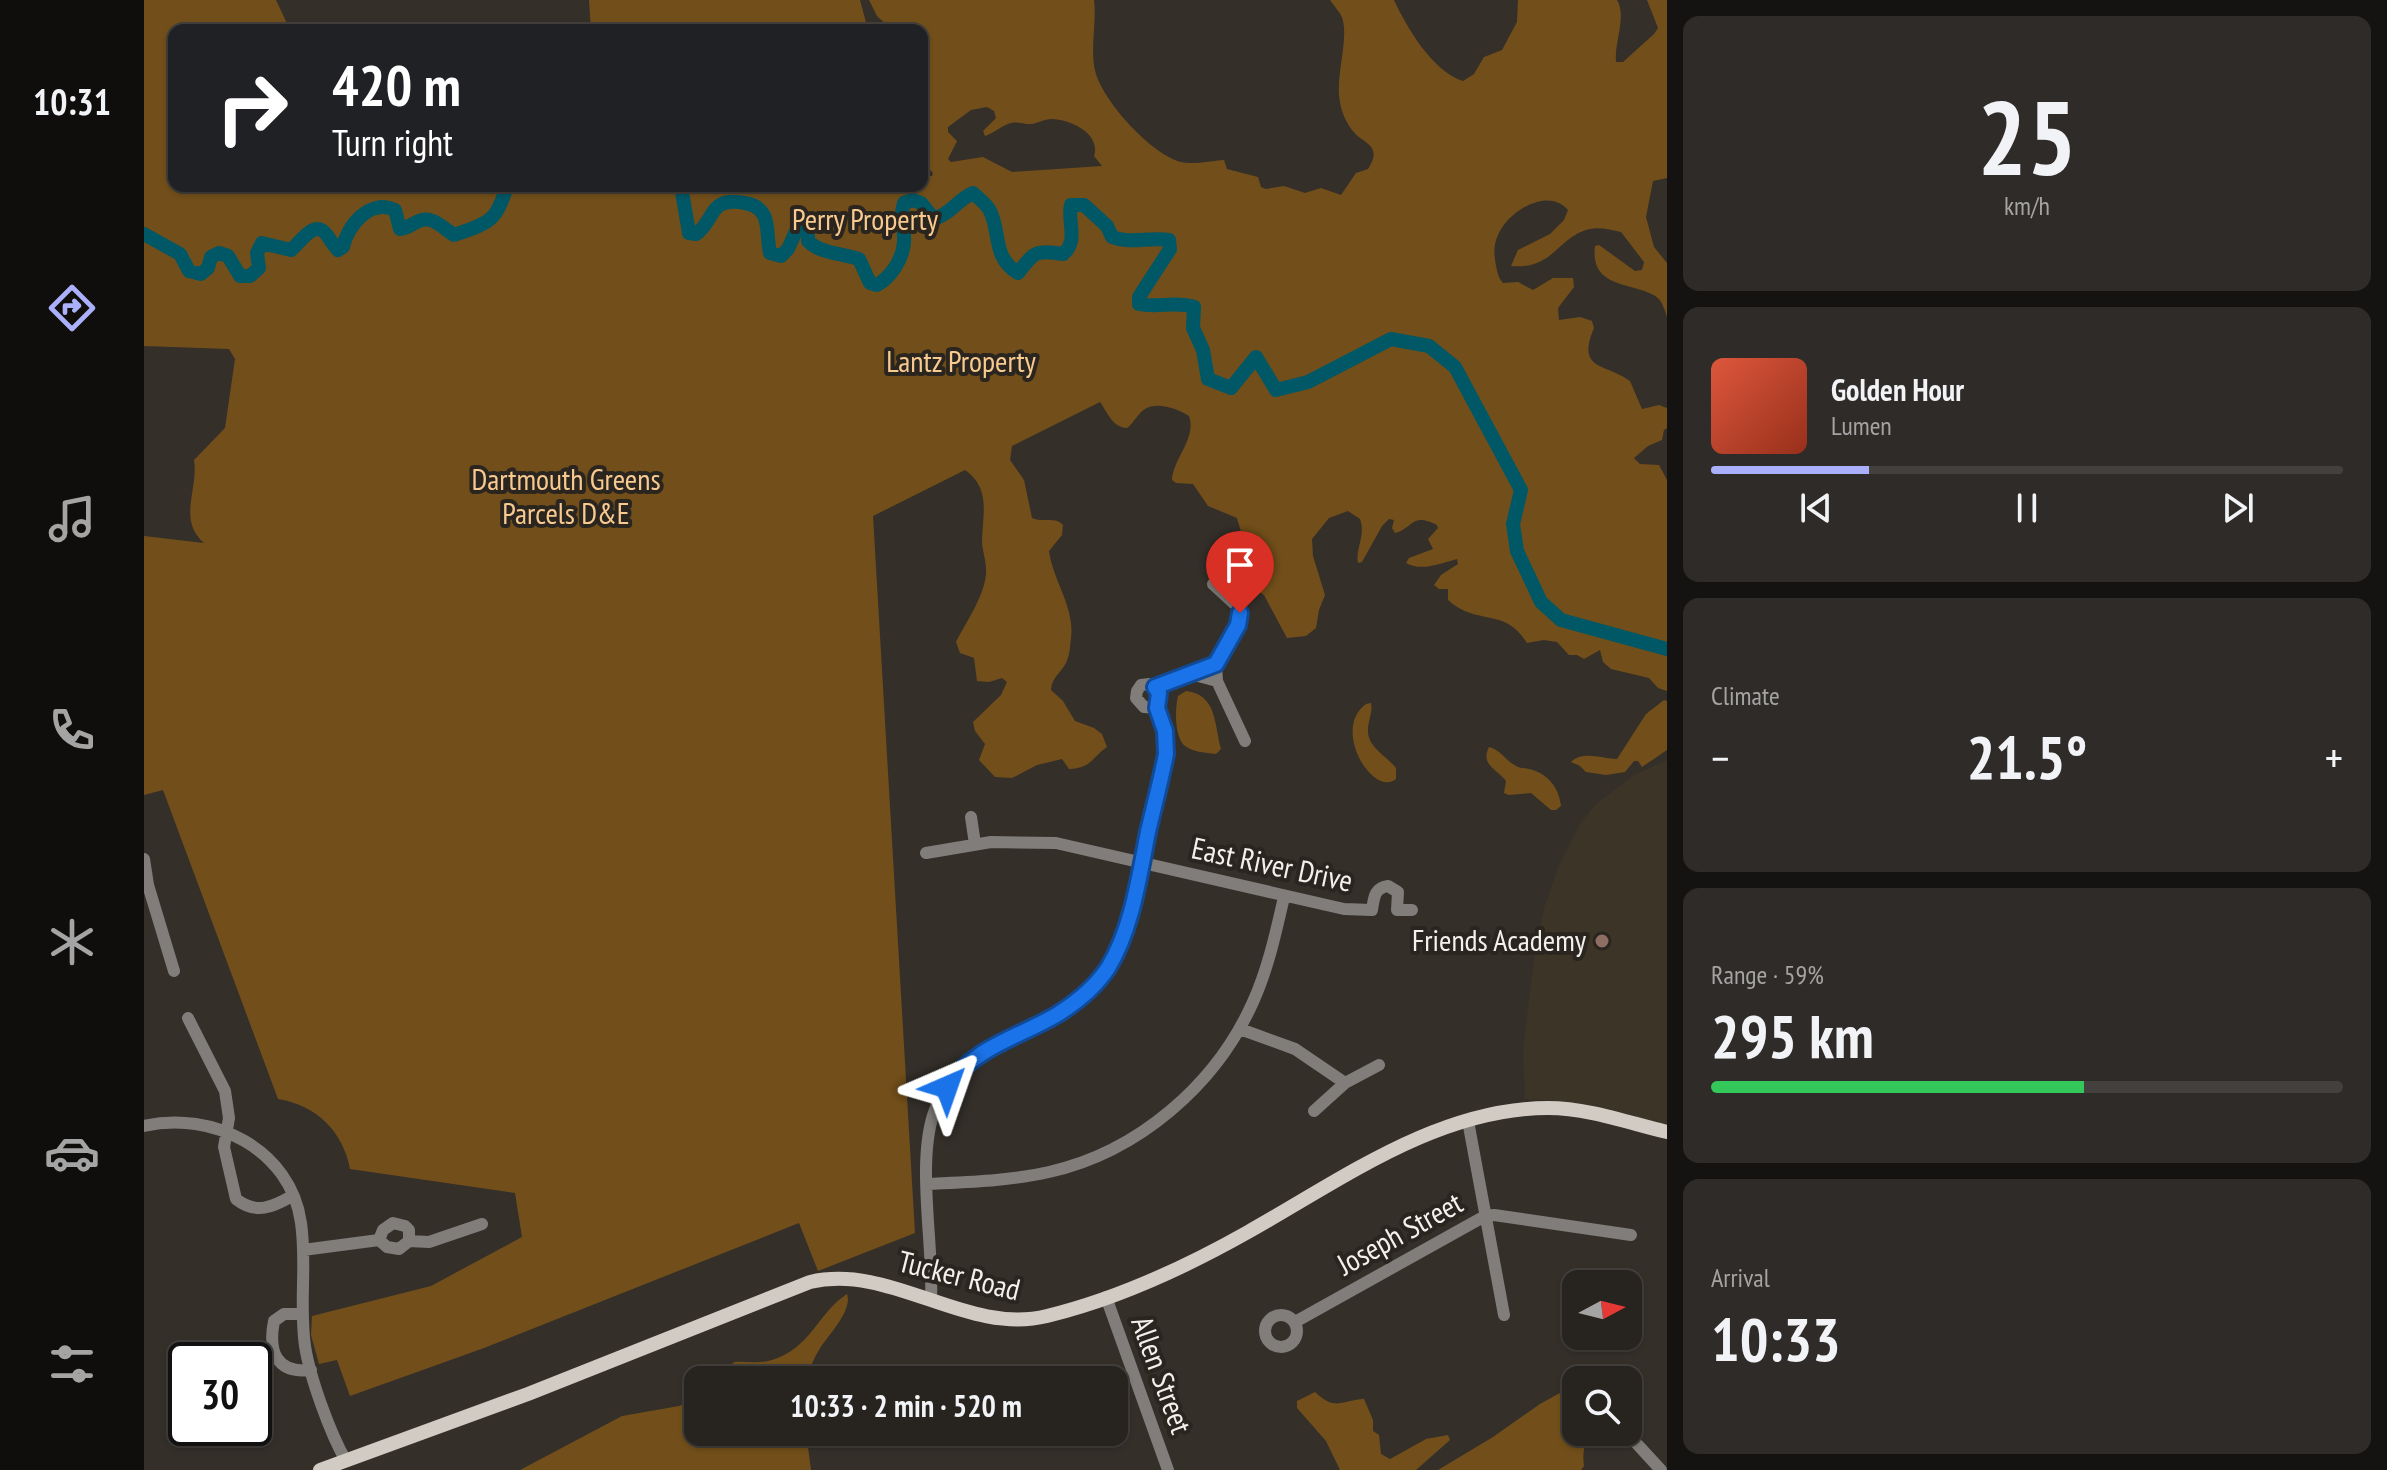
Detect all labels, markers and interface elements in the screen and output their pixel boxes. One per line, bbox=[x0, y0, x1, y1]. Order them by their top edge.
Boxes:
text: 420 m bbox=[332, 49, 461, 121]
icon: right bbox=[200, 56, 304, 160]
text: 25 bbox=[1977, 69, 2077, 204]
text: 10:31 bbox=[33, 78, 111, 125]
text: Turn right bbox=[332, 119, 453, 166]
text: km/h bbox=[2004, 189, 2050, 222]
park label: Perry Property bbox=[792, 199, 939, 238]
icon: directions bbox=[44, 280, 100, 336]
park label: Lantz Property bbox=[886, 341, 1036, 380]
text: Golden Hour bbox=[1831, 370, 1964, 409]
text: Lumen bbox=[1831, 409, 1892, 442]
park label: Dartmouth Greens Parcels D&E bbox=[471, 459, 661, 532]
icon: previous bbox=[1794, 486, 1838, 530]
icon: pause bbox=[2005, 486, 2049, 530]
icon: next bbox=[2216, 486, 2260, 530]
icon: music bbox=[44, 491, 100, 547]
pin bbox=[1206, 531, 1274, 613]
icon: arrive bbox=[1218, 543, 1262, 587]
text: Climate bbox=[1711, 679, 1780, 712]
icon: phone bbox=[44, 702, 100, 758]
text: 21.5° bbox=[1967, 718, 2087, 796]
text: − bbox=[1711, 729, 1729, 786]
text: + bbox=[2325, 729, 2343, 786]
street label: East River Drive bbox=[1188, 827, 1356, 900]
icon: climate bbox=[44, 914, 100, 970]
place label: Friends Academy bbox=[1412, 920, 1587, 959]
marker: Friends Academy bbox=[1593, 932, 1611, 950]
text: Range · 59% bbox=[1711, 958, 1824, 991]
text: 295 km bbox=[1711, 997, 1874, 1075]
position arrow bbox=[905, 1045, 989, 1129]
icon: car bbox=[44, 1125, 100, 1181]
street label: Joseph Street bbox=[1329, 1182, 1469, 1284]
street label: Tucker Road bbox=[894, 1241, 1024, 1308]
text: Arrival bbox=[1711, 1261, 1770, 1294]
north arrow bbox=[1562, 1270, 1642, 1350]
map controls bbox=[1562, 1270, 1642, 1446]
text: 10:33 bbox=[1711, 1300, 1841, 1378]
street label: Allen Street bbox=[1123, 1310, 1202, 1439]
icon: filters bbox=[44, 1336, 100, 1392]
speed limit sign: 30 bbox=[168, 1342, 272, 1446]
button: search bbox=[1562, 1366, 1642, 1446]
text: 10:33 · 2 min · 520 m bbox=[790, 1386, 1022, 1425]

